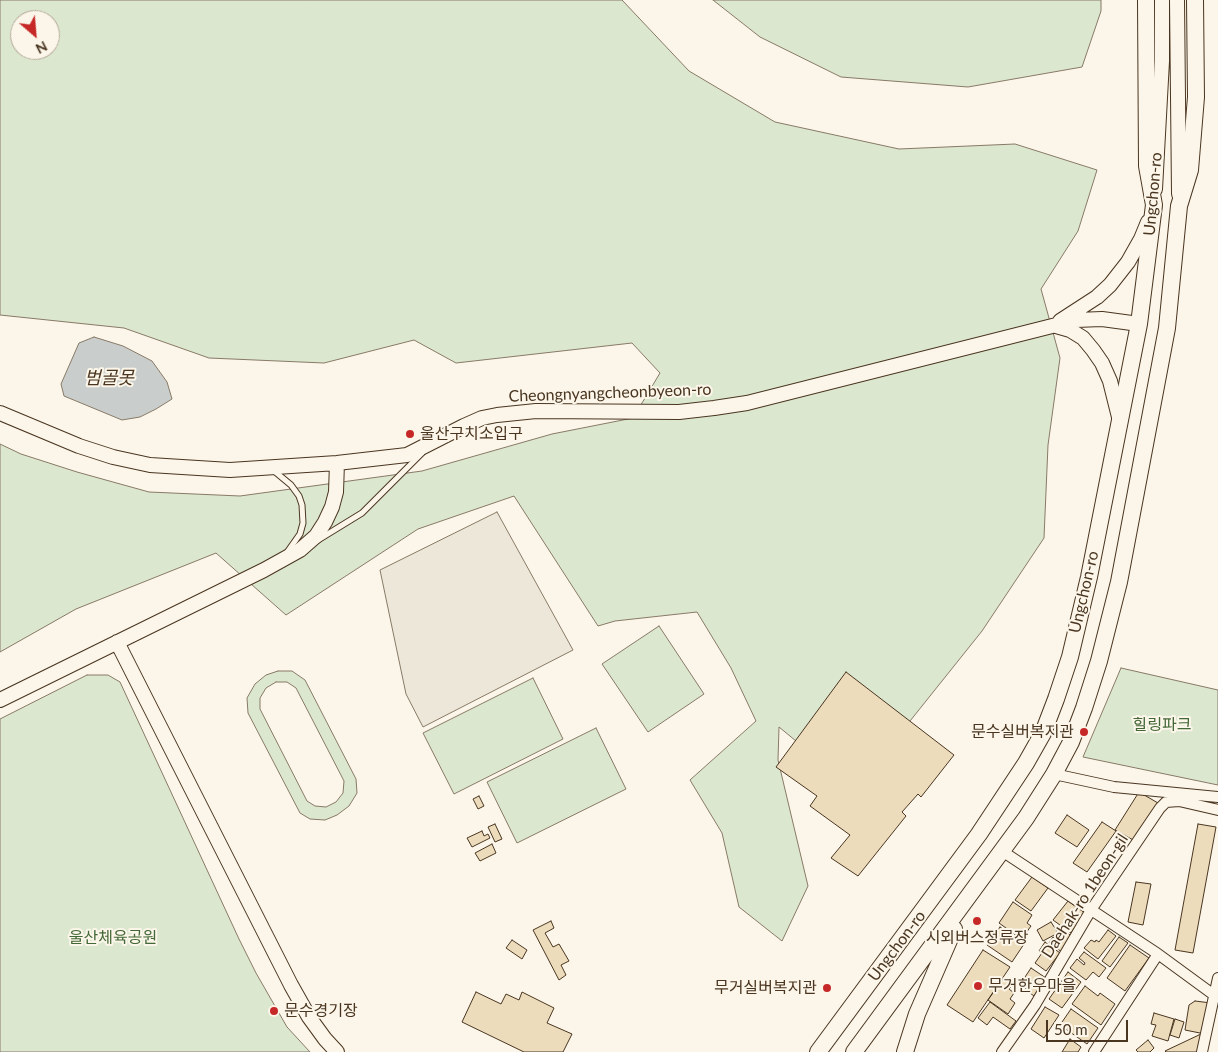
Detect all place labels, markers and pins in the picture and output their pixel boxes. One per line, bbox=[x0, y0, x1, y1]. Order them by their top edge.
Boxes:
place label: 울산구치소입구 bbox=[420, 424, 523, 444]
marker: 울산구치소입구 bbox=[404, 428, 416, 440]
place label: 문수실버복지관 bbox=[971, 722, 1074, 742]
marker: 문수실버복지관 bbox=[1078, 726, 1090, 738]
marker: 시외버스정류장 bbox=[971, 915, 983, 927]
place label: 시외버스정류장 bbox=[925, 928, 1029, 948]
place label: 무거한우마을 bbox=[988, 976, 1076, 996]
place label: 무거실버복지관 bbox=[714, 978, 817, 998]
marker: 무거한우마을 bbox=[972, 980, 984, 992]
marker: 무거실버복지관 bbox=[821, 982, 833, 994]
place label: 문수경기장 bbox=[284, 1001, 358, 1021]
marker: 문수경기장 bbox=[268, 1005, 280, 1017]

